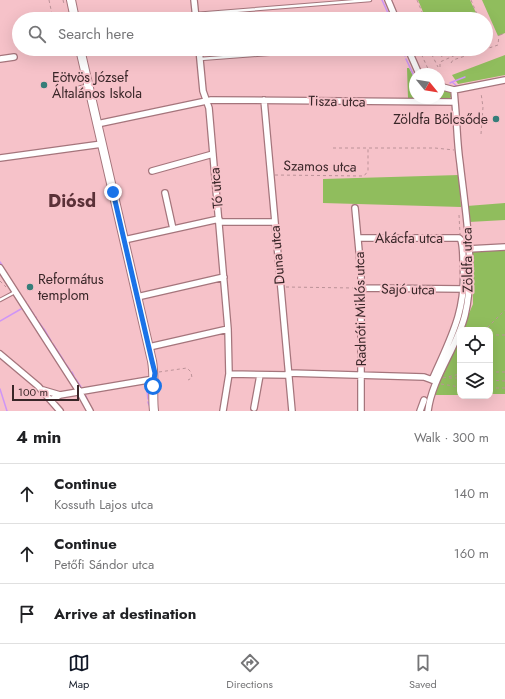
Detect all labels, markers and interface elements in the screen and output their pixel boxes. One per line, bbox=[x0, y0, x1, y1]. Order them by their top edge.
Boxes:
search box bbox=[12, 12, 493, 56]
icon: search bbox=[26, 23, 48, 45]
text: Search here bbox=[58, 23, 134, 45]
place label: Eötvös József Általános Iskola bbox=[52, 67, 142, 103]
north arrow bbox=[409, 68, 445, 104]
marker: Eötvös József Általános Iskola bbox=[39, 80, 49, 90]
street label: Tisza utca bbox=[308, 91, 366, 111]
place label: Zöldfa Bölcsőde bbox=[393, 109, 488, 129]
marker: Zöldfa Bölcsőde bbox=[491, 114, 501, 124]
street label: Szamos utca bbox=[283, 155, 357, 177]
street label: Tó utca bbox=[204, 167, 228, 209]
route end bbox=[104, 183, 122, 201]
district label: Diósd bbox=[48, 188, 96, 214]
street label: Duna utca bbox=[264, 225, 290, 285]
street label: Zöldfa utca bbox=[456, 227, 478, 293]
street label: Akácfa utca bbox=[375, 228, 443, 248]
street label: Radnóti Miklós utca bbox=[349, 251, 371, 367]
place label: Református templom bbox=[38, 269, 104, 305]
street label: Sajó utca bbox=[381, 279, 435, 299]
marker: Református templom bbox=[25, 282, 35, 292]
map controls bbox=[457, 327, 493, 399]
button: locate bbox=[457, 327, 493, 363]
button: layers bbox=[457, 363, 493, 399]
route start bbox=[144, 377, 162, 395]
scale bar bbox=[12, 383, 79, 402]
text: 100 m bbox=[18, 384, 48, 400]
text: 4 min bbox=[16, 425, 61, 449]
text: Walk · 300 m bbox=[414, 428, 489, 447]
text: Continue bbox=[54, 473, 117, 495]
icon: ahead bbox=[16, 483, 38, 505]
text: 140 m bbox=[454, 484, 489, 503]
text: Kossuth Lajos utca bbox=[54, 495, 153, 514]
text: Continue bbox=[54, 533, 117, 555]
icon: ahead bbox=[16, 543, 38, 565]
text: 160 m bbox=[454, 544, 489, 563]
text: Petőfi Sándor utca bbox=[54, 555, 154, 574]
icon: arrive bbox=[16, 603, 38, 625]
text: Arrive at destination bbox=[54, 603, 196, 625]
tab: Map bbox=[68, 652, 90, 692]
tab: Directions bbox=[226, 652, 273, 692]
tab: Saved bbox=[409, 652, 437, 692]

